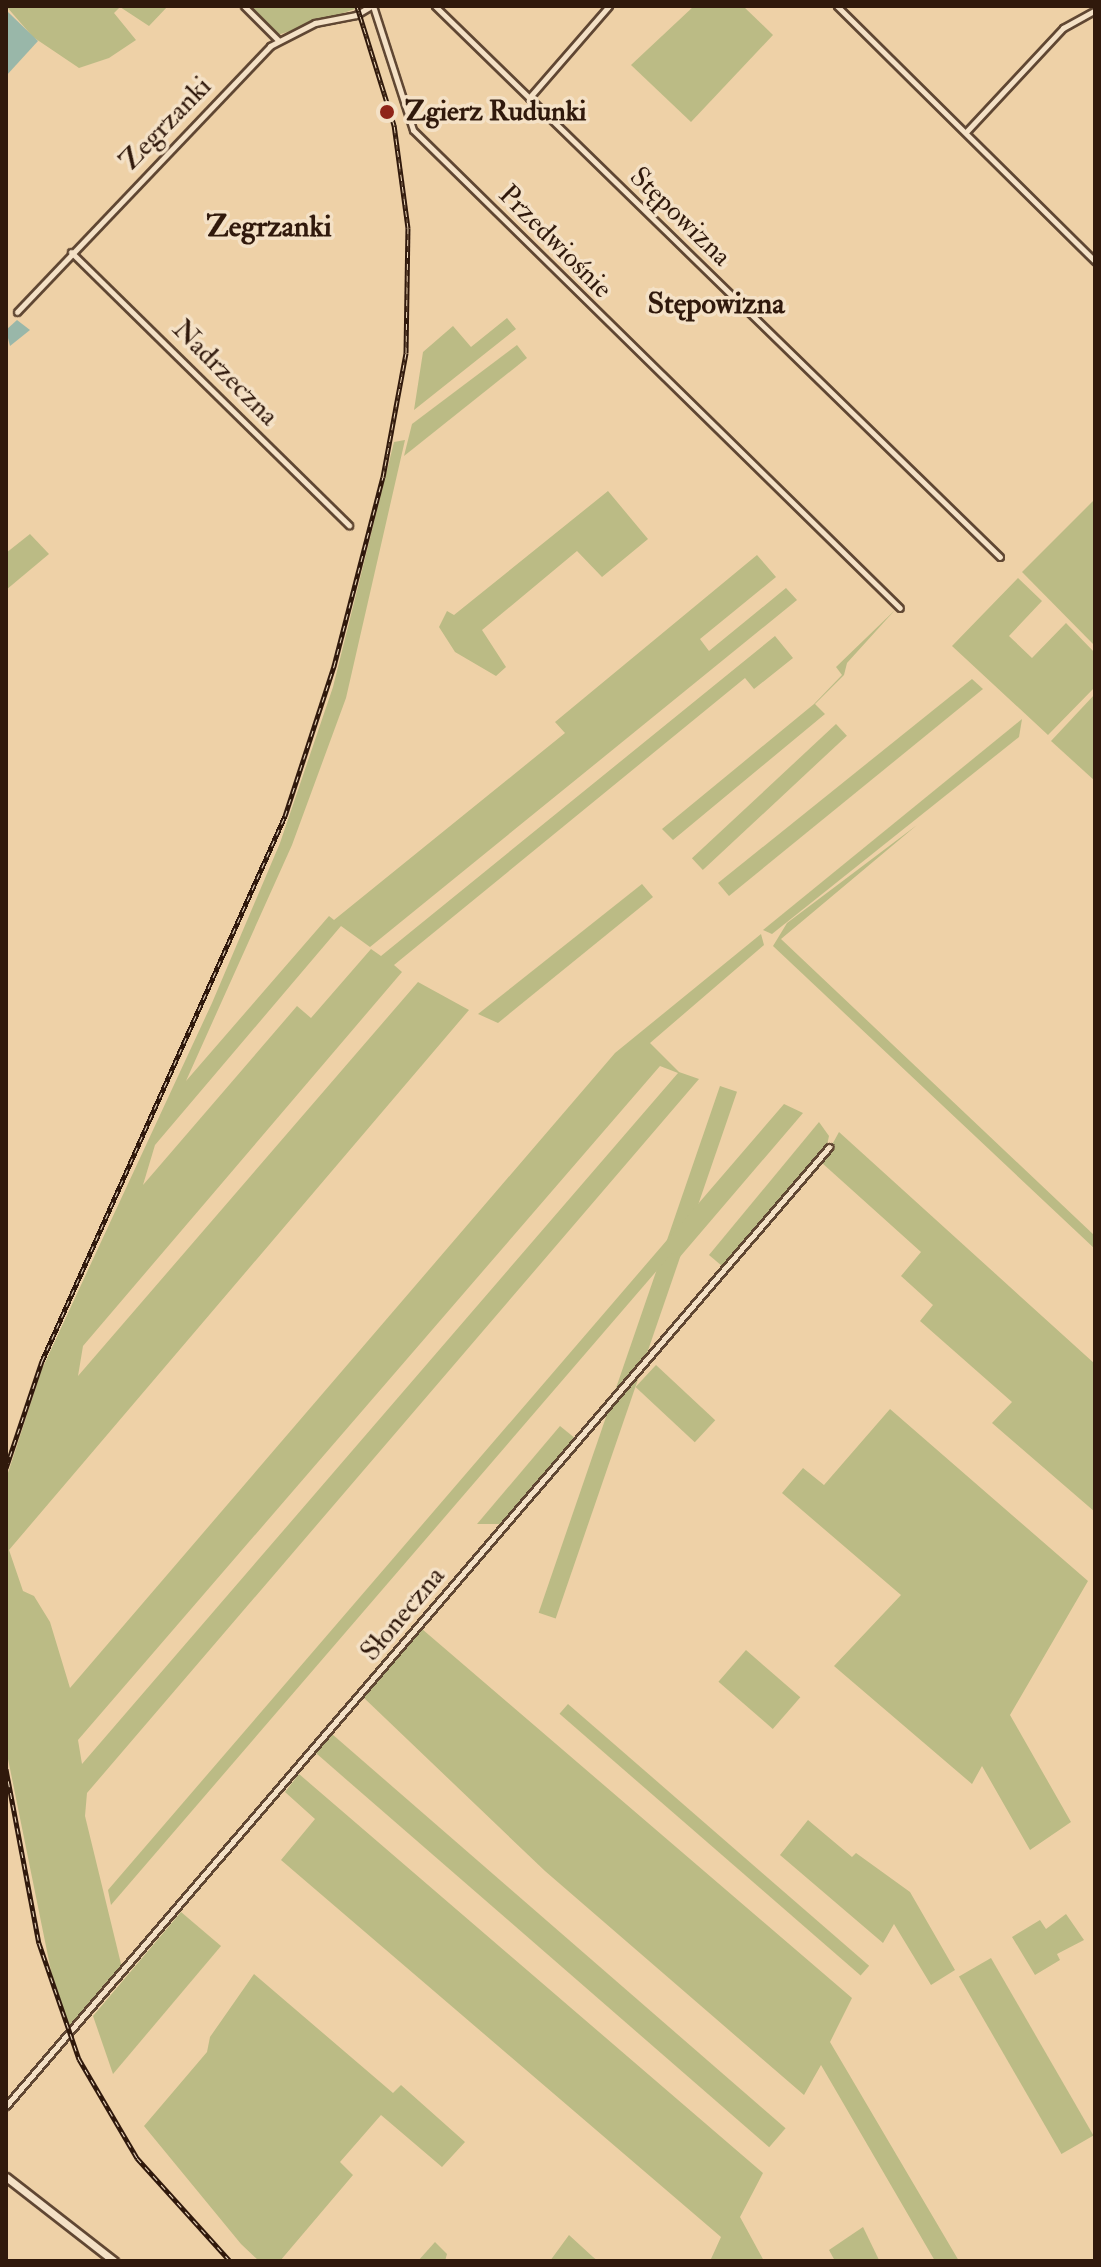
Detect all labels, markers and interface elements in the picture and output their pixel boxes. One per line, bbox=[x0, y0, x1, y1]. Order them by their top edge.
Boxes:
street label: Zegrzanki bbox=[113, 70, 219, 178]
place label: Zgierz Rudunki bbox=[405, 95, 587, 129]
marker: Zgierz Rudunki bbox=[376, 101, 398, 123]
street label: Stępowizna bbox=[622, 160, 738, 274]
street label: Przedwiośnie bbox=[491, 178, 619, 306]
district label: Zegrzanki bbox=[206, 209, 332, 245]
district label: Stępowizna bbox=[647, 286, 785, 322]
street label: Nadrzeczna bbox=[165, 313, 285, 433]
street label: Słoneczna bbox=[354, 1560, 452, 1668]

